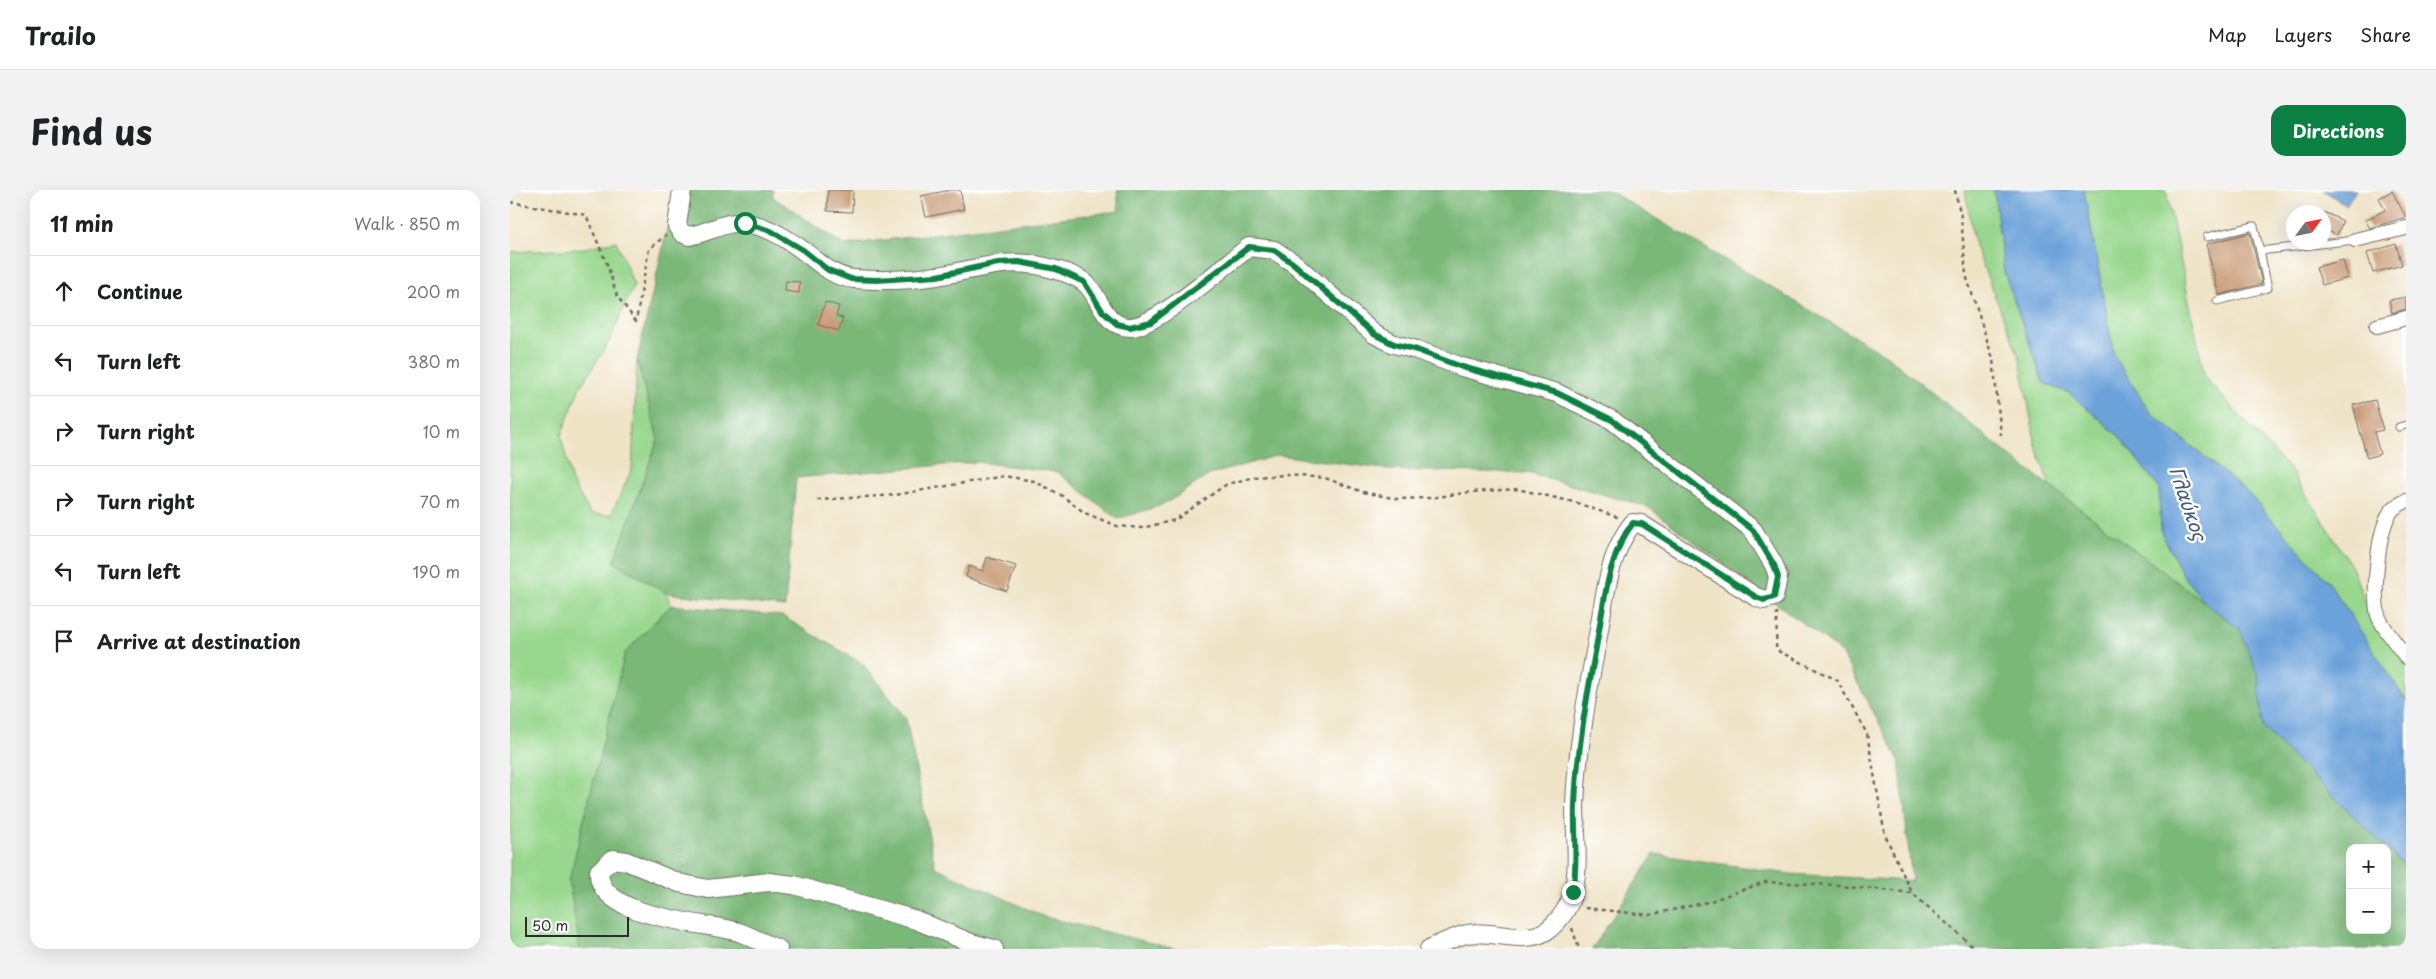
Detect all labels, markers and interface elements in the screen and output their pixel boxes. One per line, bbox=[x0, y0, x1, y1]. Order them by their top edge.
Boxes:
text: Trailo bbox=[25, 17, 96, 53]
text: Map bbox=[2208, 21, 2247, 48]
text: Layers bbox=[2275, 21, 2332, 48]
text: Share bbox=[2360, 21, 2411, 48]
text: Find us bbox=[30, 104, 152, 157]
button: Directions bbox=[2271, 105, 2406, 156]
north arrow bbox=[2286, 205, 2331, 250]
text: 11 min bbox=[50, 207, 114, 239]
text: Walk · 850 m bbox=[354, 211, 460, 235]
route start bbox=[734, 212, 757, 235]
icon: ahead bbox=[50, 277, 78, 305]
text: Continue bbox=[97, 277, 183, 305]
text: 200 m bbox=[407, 279, 460, 303]
icon: left bbox=[50, 347, 78, 375]
text: Turn left bbox=[97, 347, 181, 375]
text: 380 m bbox=[408, 349, 460, 373]
icon: right bbox=[50, 417, 78, 445]
text: Turn right bbox=[97, 417, 195, 445]
text: 10 m bbox=[423, 419, 460, 443]
water label: Γλαύκος bbox=[2163, 462, 2216, 546]
icon: right bbox=[50, 487, 78, 515]
text: Turn right bbox=[97, 487, 195, 515]
text: 70 m bbox=[420, 489, 460, 513]
icon: left bbox=[50, 557, 78, 585]
text: Turn left bbox=[97, 557, 181, 585]
text: 190 m bbox=[412, 559, 460, 583]
icon: arrive bbox=[50, 627, 78, 655]
text: Arrive at destination bbox=[97, 627, 301, 655]
map controls bbox=[2346, 844, 2391, 934]
button: + bbox=[2346, 844, 2391, 889]
route end bbox=[1562, 881, 1585, 904]
button: − bbox=[2346, 889, 2391, 934]
scale bar bbox=[525, 914, 629, 937]
text: 50 m bbox=[532, 915, 568, 936]

